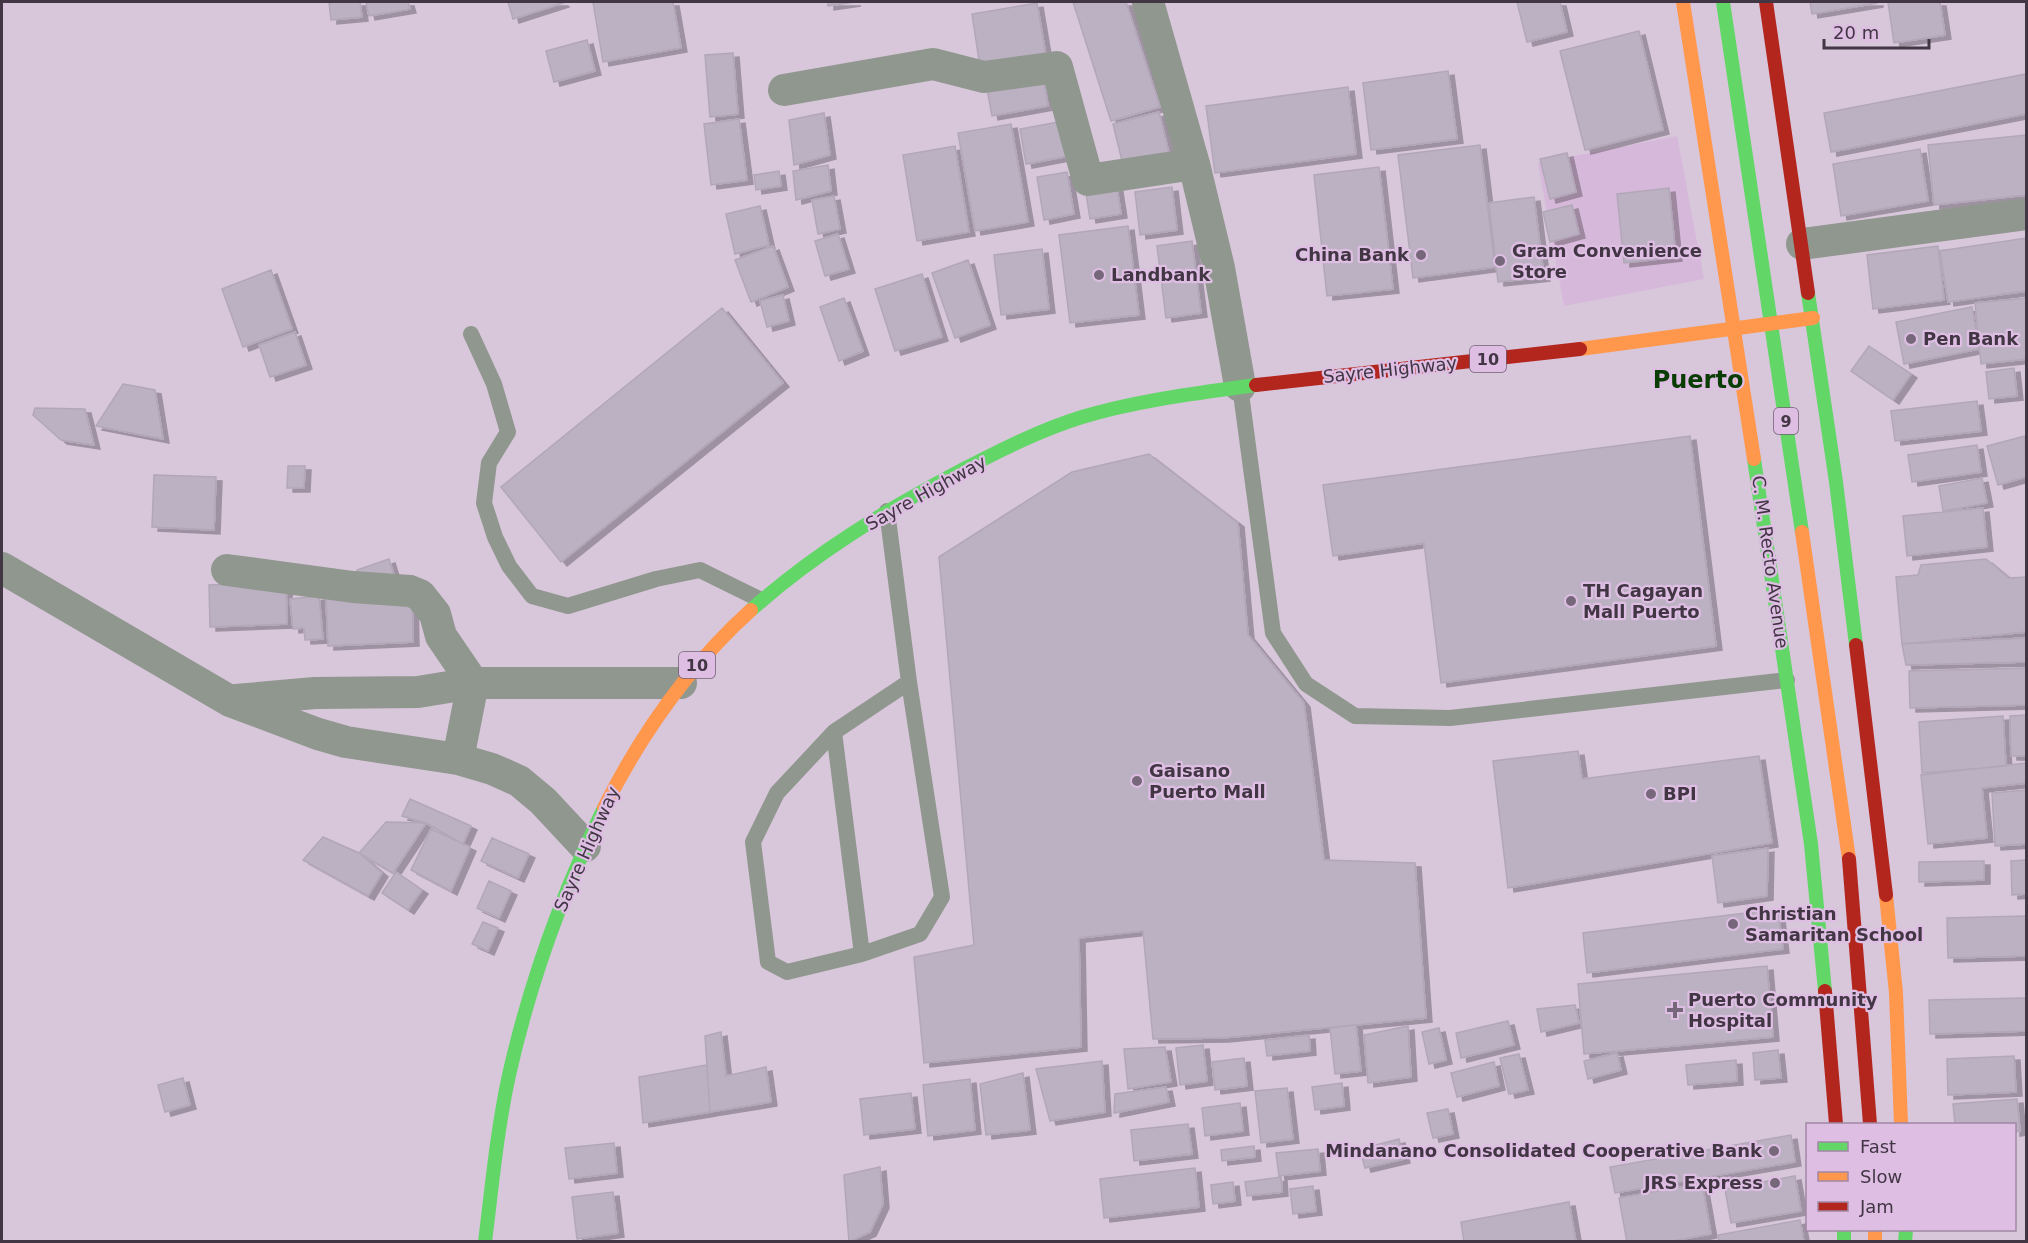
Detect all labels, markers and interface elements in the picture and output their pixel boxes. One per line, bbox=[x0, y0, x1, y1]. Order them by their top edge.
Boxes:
scale bar bbox=[1824, 12, 1929, 50]
text: 20 m bbox=[1833, 22, 1879, 43]
place label: Gram Convenience Store bbox=[1512, 240, 1702, 282]
place label: China Bank bbox=[1295, 244, 1410, 265]
marker: China Bank bbox=[1414, 248, 1428, 262]
marker: Gram Convenience Store bbox=[1493, 254, 1507, 268]
place label: Landbank bbox=[1111, 264, 1211, 285]
marker: Landbank bbox=[1092, 268, 1106, 282]
place label: Pen Bank bbox=[1923, 328, 2019, 349]
marker: Pen Bank bbox=[1904, 332, 1918, 346]
road number: 10 bbox=[1470, 346, 1506, 372]
street label: Sayre Highway bbox=[1322, 352, 1458, 387]
district label: Puerto bbox=[1653, 366, 1743, 394]
road number: 9 bbox=[1774, 408, 1798, 434]
street label: Sayre Highway bbox=[862, 451, 990, 534]
street label: C. M. Recto Avenue bbox=[1748, 474, 1793, 650]
place label: TH Cagayan Mall Puerto bbox=[1583, 580, 1703, 622]
marker: TH Cagayan Mall Puerto bbox=[1564, 594, 1578, 608]
road number: 10 bbox=[679, 652, 715, 678]
place label: Gaisano Puerto Mall bbox=[1149, 760, 1266, 802]
marker: Gaisano Puerto Mall bbox=[1130, 774, 1144, 788]
street label: Sayre Highway bbox=[550, 783, 624, 915]
place label: BPI bbox=[1663, 783, 1697, 804]
marker: BPI bbox=[1644, 787, 1658, 801]
place label: Christian Samaritan School bbox=[1745, 903, 1923, 945]
marker: Christian Samaritan School bbox=[1726, 917, 1740, 931]
place label: Puerto Community Hospital bbox=[1688, 989, 1878, 1031]
marker: Puerto Community Hospital bbox=[1666, 1001, 1684, 1019]
legend bbox=[1806, 1123, 2016, 1231]
text: Fast bbox=[1860, 1136, 1896, 1157]
place label: Mindanano Consolidated Cooperative Bank bbox=[1325, 1140, 1763, 1161]
marker: Mindanano Consolidated Cooperative Bank bbox=[1767, 1144, 1781, 1158]
text: Slow bbox=[1860, 1166, 1902, 1187]
place label: JRS Express bbox=[1642, 1172, 1763, 1193]
marker: JRS Express bbox=[1768, 1176, 1782, 1190]
text: Jam bbox=[1859, 1196, 1894, 1217]

